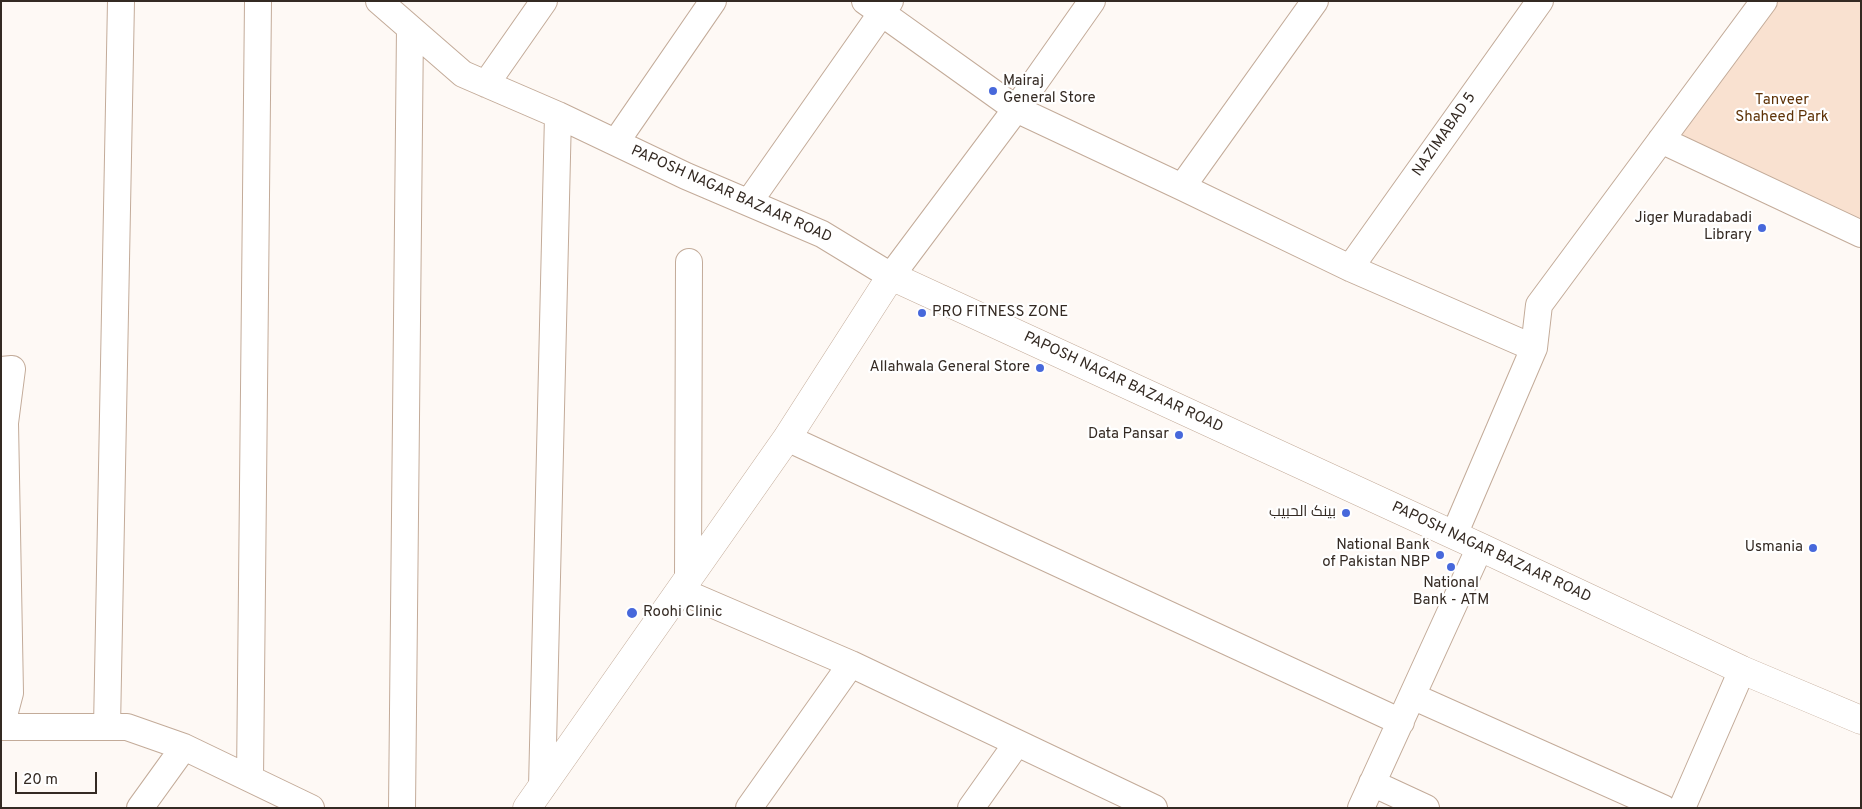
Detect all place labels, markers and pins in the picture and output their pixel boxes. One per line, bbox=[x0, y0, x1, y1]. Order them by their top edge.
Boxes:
place label: Mairaj General Store bbox=[1003, 73, 1095, 108]
marker: Mairaj General Store bbox=[987, 85, 999, 97]
place label: Jiger Muradabadi Library bbox=[1634, 210, 1752, 245]
marker: Jiger Muradabadi Library bbox=[1756, 222, 1768, 234]
place label: PRO FITNESS ZONE bbox=[932, 304, 1068, 322]
marker: PRO FITNESS ZONE bbox=[916, 307, 928, 319]
place label: Allahwala General Store bbox=[869, 359, 1030, 377]
marker: Allahwala General Store bbox=[1034, 362, 1046, 374]
place label: Data Pansar bbox=[1088, 426, 1169, 444]
marker: Data Pansar bbox=[1173, 429, 1185, 441]
place label: بينک الحبيب bbox=[1269, 504, 1336, 522]
marker: بينک الحبيب bbox=[1340, 507, 1352, 519]
place label: National Bank of Pakistan NBP bbox=[1322, 537, 1430, 572]
place label: Usmania bbox=[1745, 539, 1803, 557]
marker: Usmania bbox=[1807, 542, 1819, 554]
marker: National Bank of Pakistan NBP bbox=[1434, 549, 1446, 561]
marker: National Bank - ATM bbox=[1445, 561, 1457, 573]
place label: National Bank - ATM bbox=[1413, 575, 1489, 610]
place label: Roohi Clinic bbox=[643, 604, 723, 622]
marker: Roohi Clinic bbox=[625, 606, 639, 620]

